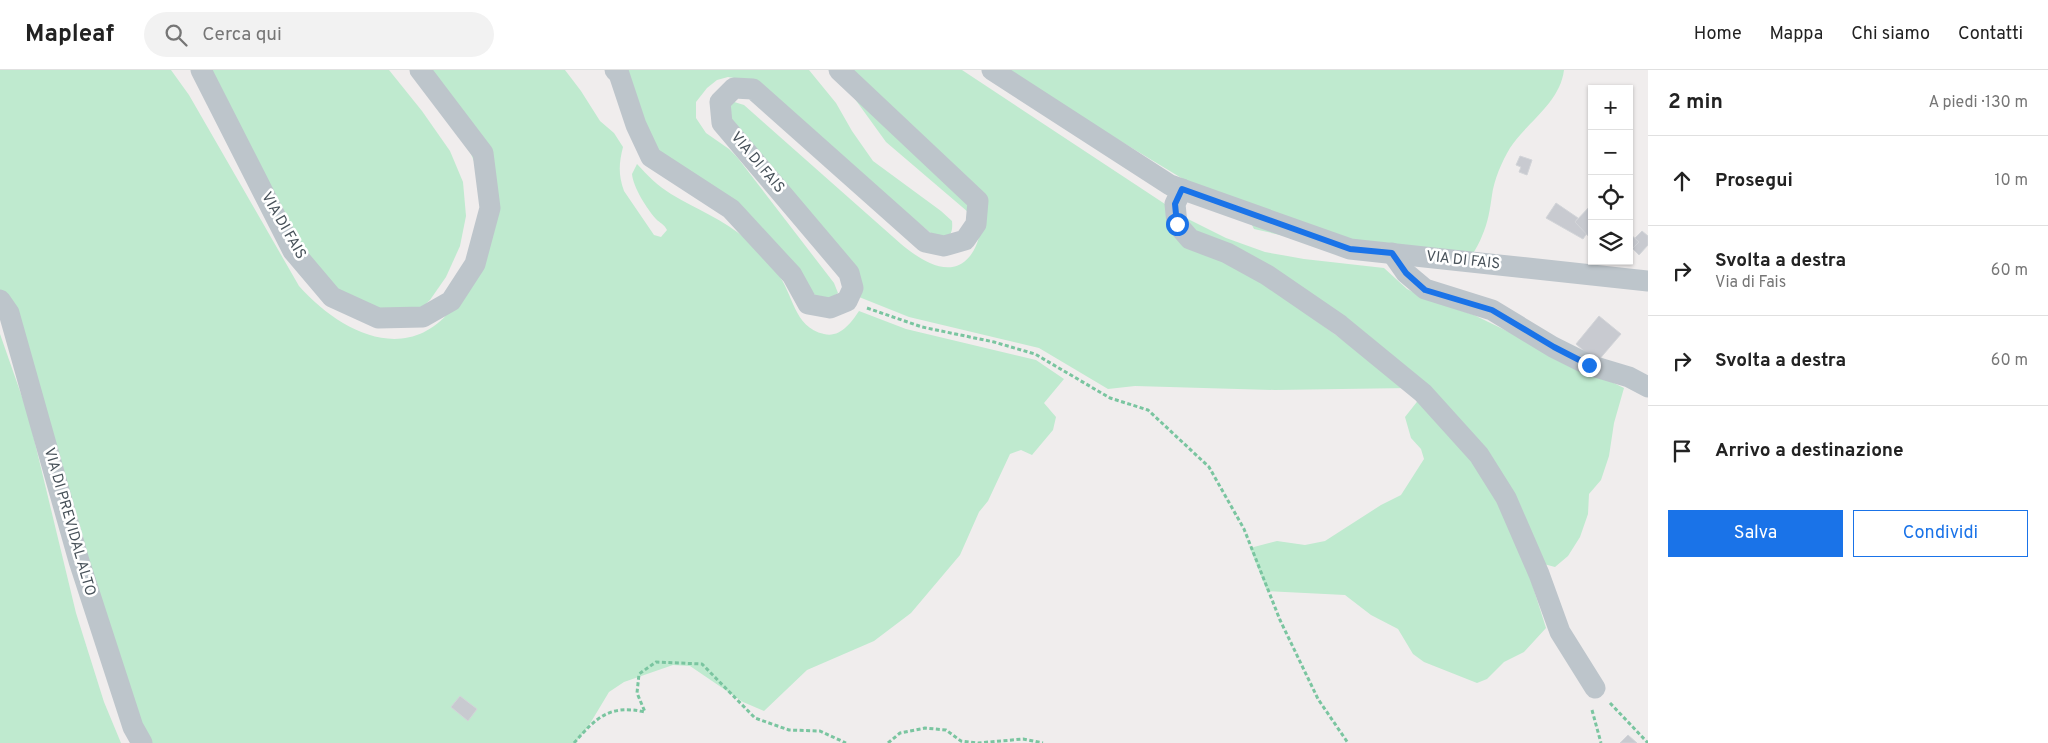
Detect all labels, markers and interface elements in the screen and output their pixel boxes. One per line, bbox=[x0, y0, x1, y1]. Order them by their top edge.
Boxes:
search box bbox=[144, 12, 494, 57]
text: Mapleaf bbox=[25, 20, 114, 50]
icon: search bbox=[162, 21, 190, 49]
text: Cerca qui bbox=[202, 23, 282, 47]
text: Home bbox=[1694, 23, 1742, 46]
text: Mappa bbox=[1770, 23, 1823, 46]
text: Chi siamo bbox=[1851, 23, 1930, 46]
text: Contatti bbox=[1958, 23, 2023, 46]
map controls bbox=[1588, 85, 1633, 265]
button: + bbox=[1588, 85, 1633, 130]
text: 2 min bbox=[1668, 89, 1723, 116]
text: A piedi · 130 m bbox=[1928, 93, 2028, 113]
street label: VIA DI FAIS bbox=[726, 128, 788, 198]
button: − bbox=[1588, 130, 1633, 175]
icon: ahead bbox=[1668, 167, 1696, 195]
text: Prosegui bbox=[1715, 169, 1793, 193]
text: 10 m bbox=[1994, 171, 2028, 191]
button: locate bbox=[1588, 175, 1633, 220]
street label: VIA DI FAIS bbox=[256, 189, 310, 263]
route start bbox=[1166, 213, 1189, 236]
button: layers bbox=[1588, 220, 1633, 265]
street label: VIA DI FAIS bbox=[1425, 248, 1501, 274]
text: Svolta a destra bbox=[1715, 249, 1846, 273]
icon: right bbox=[1668, 257, 1696, 285]
text: 60 m bbox=[1991, 261, 2028, 281]
text: Via di Fais bbox=[1715, 273, 1786, 293]
icon: right bbox=[1668, 347, 1696, 375]
text: Svolta a destra bbox=[1715, 349, 1846, 373]
text: 60 m bbox=[1991, 351, 2028, 371]
route end bbox=[1578, 354, 1601, 377]
icon: arrive bbox=[1668, 437, 1696, 465]
text: Arrivo a destinazione bbox=[1715, 439, 1904, 463]
street label: VIA DI PREVIDAL ALTO bbox=[39, 446, 99, 598]
button: Salva bbox=[1668, 510, 1843, 557]
button: Condividi bbox=[1853, 510, 2028, 557]

